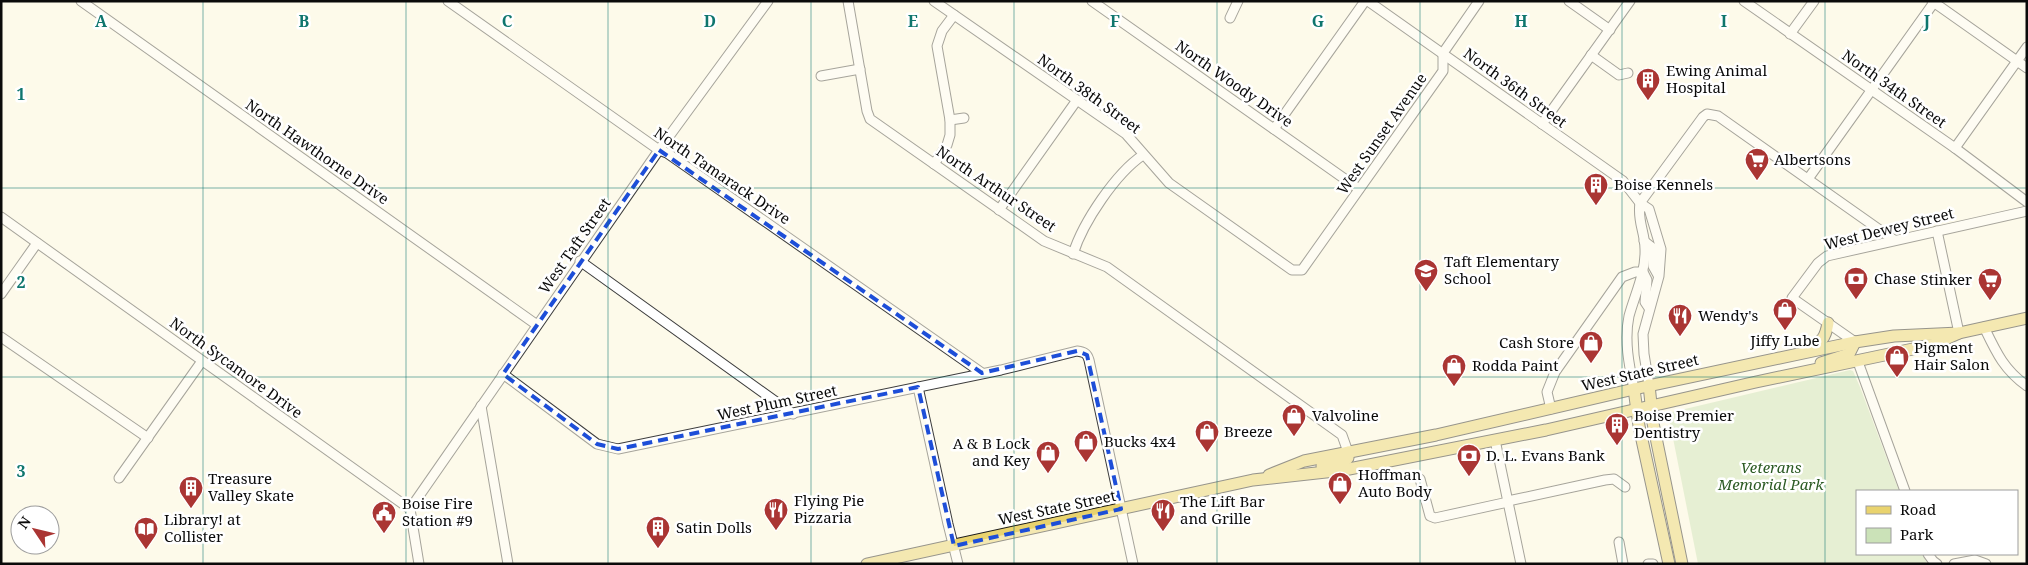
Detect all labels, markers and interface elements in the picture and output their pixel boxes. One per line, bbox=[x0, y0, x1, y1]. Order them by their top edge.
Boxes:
text: A bbox=[95, 10, 108, 32]
text: B bbox=[299, 10, 310, 32]
text: C bbox=[502, 10, 513, 32]
text: D bbox=[704, 10, 716, 32]
text: E bbox=[908, 10, 918, 32]
text: F bbox=[1110, 10, 1120, 32]
text: G bbox=[1312, 10, 1324, 32]
text: H bbox=[1514, 10, 1528, 32]
text: I bbox=[1721, 10, 1727, 32]
text: J bbox=[1923, 10, 1931, 32]
street label: North Woody Drive bbox=[1172, 35, 1297, 131]
street label: North 36th Street bbox=[1460, 43, 1571, 131]
street label: North 34th Street bbox=[1838, 45, 1951, 132]
street label: North 38th Street bbox=[1034, 49, 1145, 137]
place label: Ewing Animal Hospital bbox=[1666, 60, 1767, 97]
building icon: Ewing Animal Hospital bbox=[1635, 67, 1661, 101]
street label: West Sunset Avenue bbox=[1332, 69, 1431, 198]
text: 1 bbox=[16, 83, 26, 105]
street label: North Hawthorne Drive bbox=[242, 94, 393, 208]
street label: North Tamarack Drive bbox=[650, 122, 795, 228]
street label: North Arthur Street bbox=[933, 141, 1060, 236]
supermarket icon: Albertsons bbox=[1744, 147, 1770, 181]
place label: Albertsons bbox=[1774, 149, 1851, 169]
building icon: Boise Kennels bbox=[1583, 172, 1609, 206]
place label: Boise Kennels bbox=[1614, 174, 1713, 194]
street label: West Taft Street bbox=[534, 194, 615, 297]
street label: West Dewey Street bbox=[1822, 202, 1956, 254]
place label: Taft Elementary School bbox=[1444, 251, 1560, 288]
school or university icon: Taft Elementary School bbox=[1413, 258, 1439, 292]
bank icon: Chase bbox=[1843, 266, 1869, 300]
supermarket icon: Stinker bbox=[1977, 267, 2003, 301]
place label: Chase bbox=[1874, 268, 1916, 288]
place label: Stinker bbox=[1921, 269, 1972, 289]
text: 2 bbox=[16, 271, 26, 293]
shop icon: Jiffy Lube bbox=[1772, 297, 1798, 331]
restaurant icon: Wendy's bbox=[1667, 303, 1693, 337]
place label: Wendy's bbox=[1698, 305, 1758, 325]
street label: North Sycamore Drive bbox=[166, 312, 307, 422]
shop icon: Cash Store bbox=[1578, 330, 1604, 364]
place label: Jiffy Lube bbox=[1749, 330, 1820, 350]
place label: Cash Store bbox=[1499, 332, 1574, 352]
place label: Pigment Hair Salon bbox=[1914, 337, 1990, 374]
shop icon: Pigment Hair Salon bbox=[1884, 344, 1910, 378]
street label: West State Street bbox=[1579, 349, 1700, 395]
shop icon: Rodda Paint bbox=[1441, 353, 1467, 387]
place label: Rodda Paint bbox=[1472, 355, 1559, 375]
street label: West Plum Street bbox=[715, 380, 838, 424]
shop icon: Valvoline bbox=[1281, 403, 1307, 437]
place label: Valvoline bbox=[1312, 405, 1379, 425]
place label: Boise Premier Dentistry bbox=[1634, 405, 1734, 442]
building icon: Boise Premier Dentistry bbox=[1604, 412, 1630, 446]
shop icon: Breeze bbox=[1194, 419, 1220, 453]
place label: Breeze bbox=[1224, 421, 1273, 441]
shop icon: Bucks 4x4 bbox=[1073, 429, 1099, 463]
place label: Bucks 4x4 bbox=[1104, 431, 1176, 451]
place label: A & B Lock and Key bbox=[953, 433, 1031, 470]
shop icon: A & B Lock and Key bbox=[1035, 440, 1061, 474]
bank icon: D. L. Evans Bank bbox=[1456, 443, 1482, 477]
place label: D. L. Evans Bank bbox=[1486, 445, 1605, 465]
park label: Veterans Memorial Park bbox=[1717, 457, 1824, 494]
text: 3 bbox=[16, 460, 26, 482]
place label: Hoffman Auto Body bbox=[1358, 464, 1432, 501]
place label: Treasure Valley Skate bbox=[208, 468, 294, 505]
shop icon: Hoffman Auto Body bbox=[1327, 471, 1353, 505]
building icon: Treasure Valley Skate bbox=[178, 475, 204, 509]
street label: West State Street bbox=[996, 485, 1117, 529]
place label: Flying Pie Pizzaria bbox=[794, 490, 864, 527]
legend bbox=[1856, 490, 2018, 555]
place label: The Lift Bar and Grille bbox=[1180, 491, 1265, 528]
place label: Boise Fire Station #9 bbox=[402, 493, 473, 530]
restaurant icon: Flying Pie Pizzaria bbox=[763, 497, 789, 531]
restaurant icon: The Lift Bar and Grille bbox=[1150, 498, 1176, 532]
text: Road bbox=[1900, 499, 1936, 519]
public building icon: Boise Fire Station #9 bbox=[371, 500, 397, 534]
north arrow bbox=[10, 505, 60, 555]
place label: Library! at Collister bbox=[164, 509, 241, 546]
text: N bbox=[13, 512, 35, 532]
building icon: Satin Dolls bbox=[645, 515, 671, 549]
library icon: Library! at Collister bbox=[133, 516, 159, 550]
place label: Satin Dolls bbox=[676, 517, 752, 537]
text: Park bbox=[1900, 524, 1934, 544]

